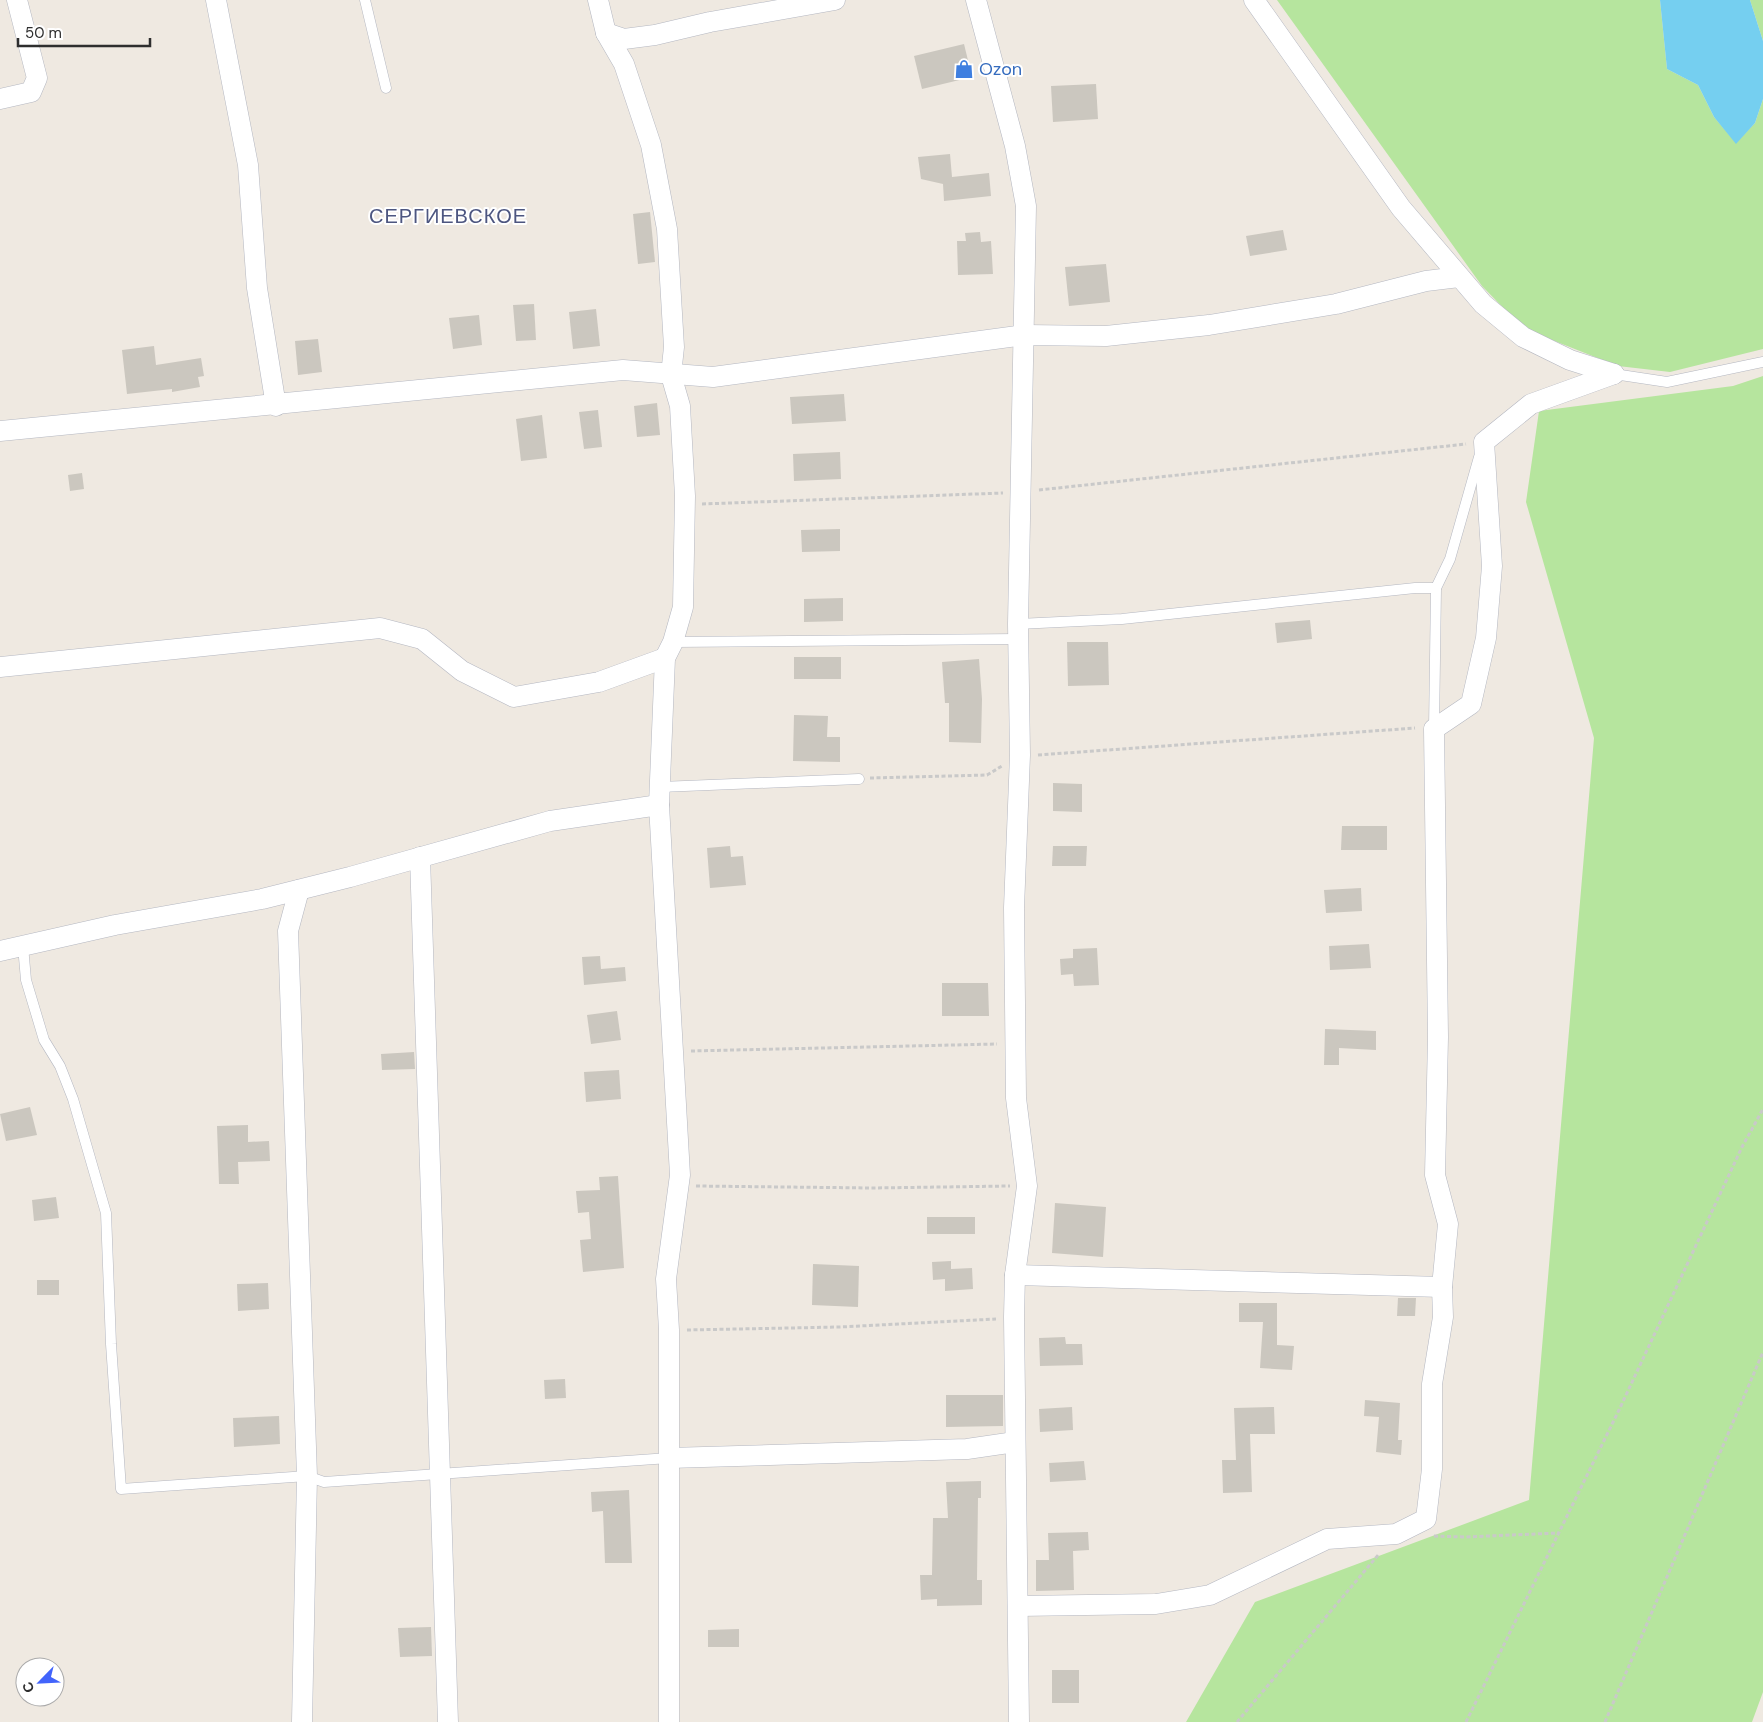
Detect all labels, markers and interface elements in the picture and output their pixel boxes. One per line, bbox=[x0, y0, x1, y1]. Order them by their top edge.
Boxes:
scale bar bbox=[18, 15, 150, 47]
text: 50 m bbox=[25, 23, 62, 43]
place label: Ozon bbox=[979, 57, 1022, 81]
shop icon: Ozon bbox=[953, 58, 975, 80]
district label: СЕРГИЕВСКОЕ bbox=[369, 203, 527, 229]
north arrow bbox=[15, 1657, 65, 1707]
text: С bbox=[18, 1679, 38, 1696]

